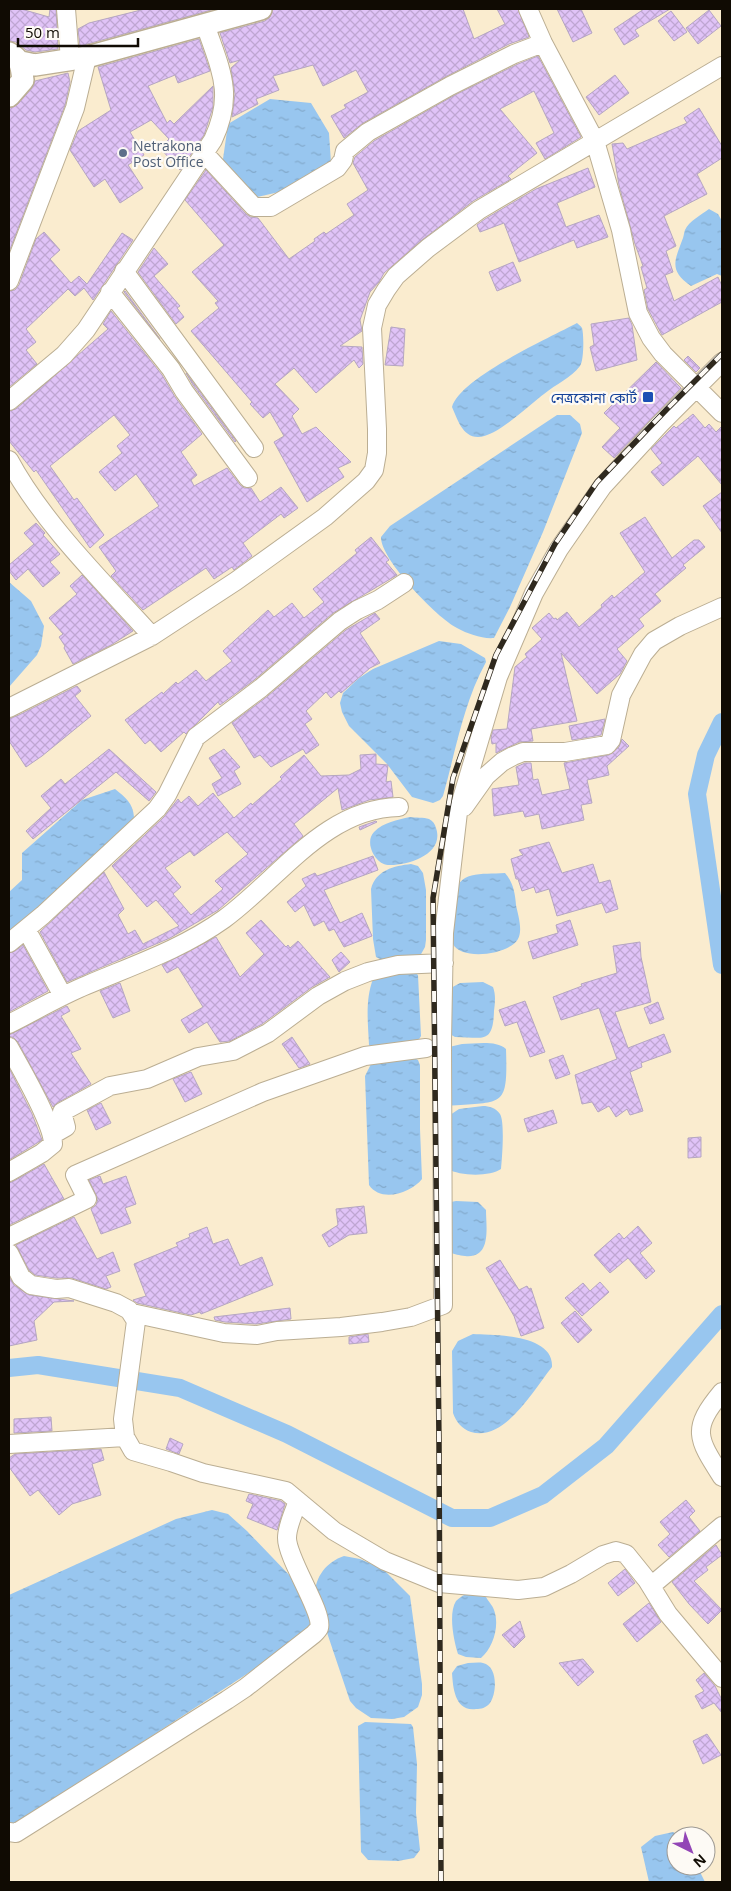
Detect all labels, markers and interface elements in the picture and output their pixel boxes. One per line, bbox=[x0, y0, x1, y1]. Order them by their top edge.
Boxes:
scale bar bbox=[18, 15, 138, 47]
text: 50 m bbox=[25, 22, 60, 42]
place label: Netrakona Post Office bbox=[133, 136, 204, 171]
marker: Netrakona Post Office bbox=[117, 147, 129, 159]
place label: নেত্রকোনা কোর্ট bbox=[551, 388, 637, 407]
marker: নেত্রকোনা কোর্ট bbox=[641, 390, 655, 404]
north arrow bbox=[666, 1826, 716, 1876]
text: N bbox=[689, 1850, 711, 1872]

